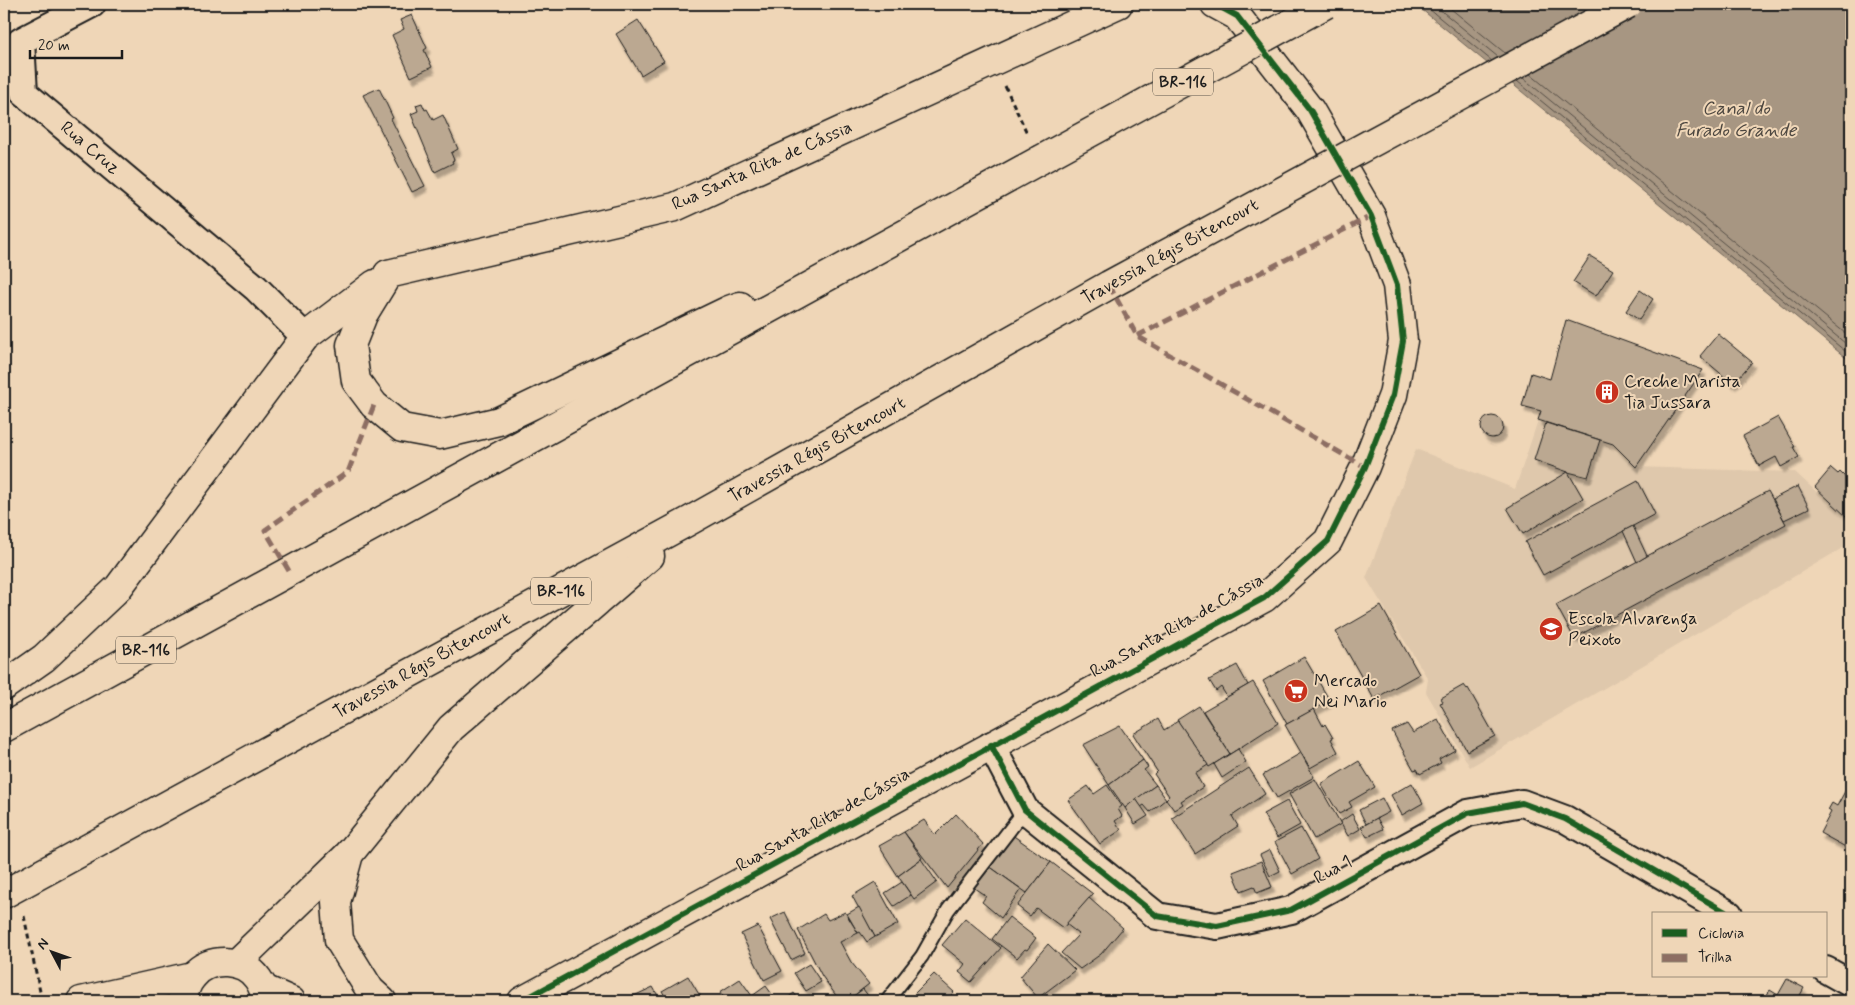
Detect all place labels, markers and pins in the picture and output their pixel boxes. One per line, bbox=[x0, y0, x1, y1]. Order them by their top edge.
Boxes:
place label: Creche Marista Tia Jussara bbox=[1624, 370, 1741, 415]
building icon: Creche Marista Tia Jussara bbox=[1594, 379, 1620, 405]
place label: Escola Alvarenga Peixoto bbox=[1568, 607, 1698, 652]
school or university icon: Escola Alvarenga Peixoto bbox=[1538, 616, 1564, 642]
place label: Mercado Nei Mario bbox=[1314, 669, 1387, 714]
supermarket icon: Mercado Nei Mario bbox=[1283, 678, 1309, 704]

